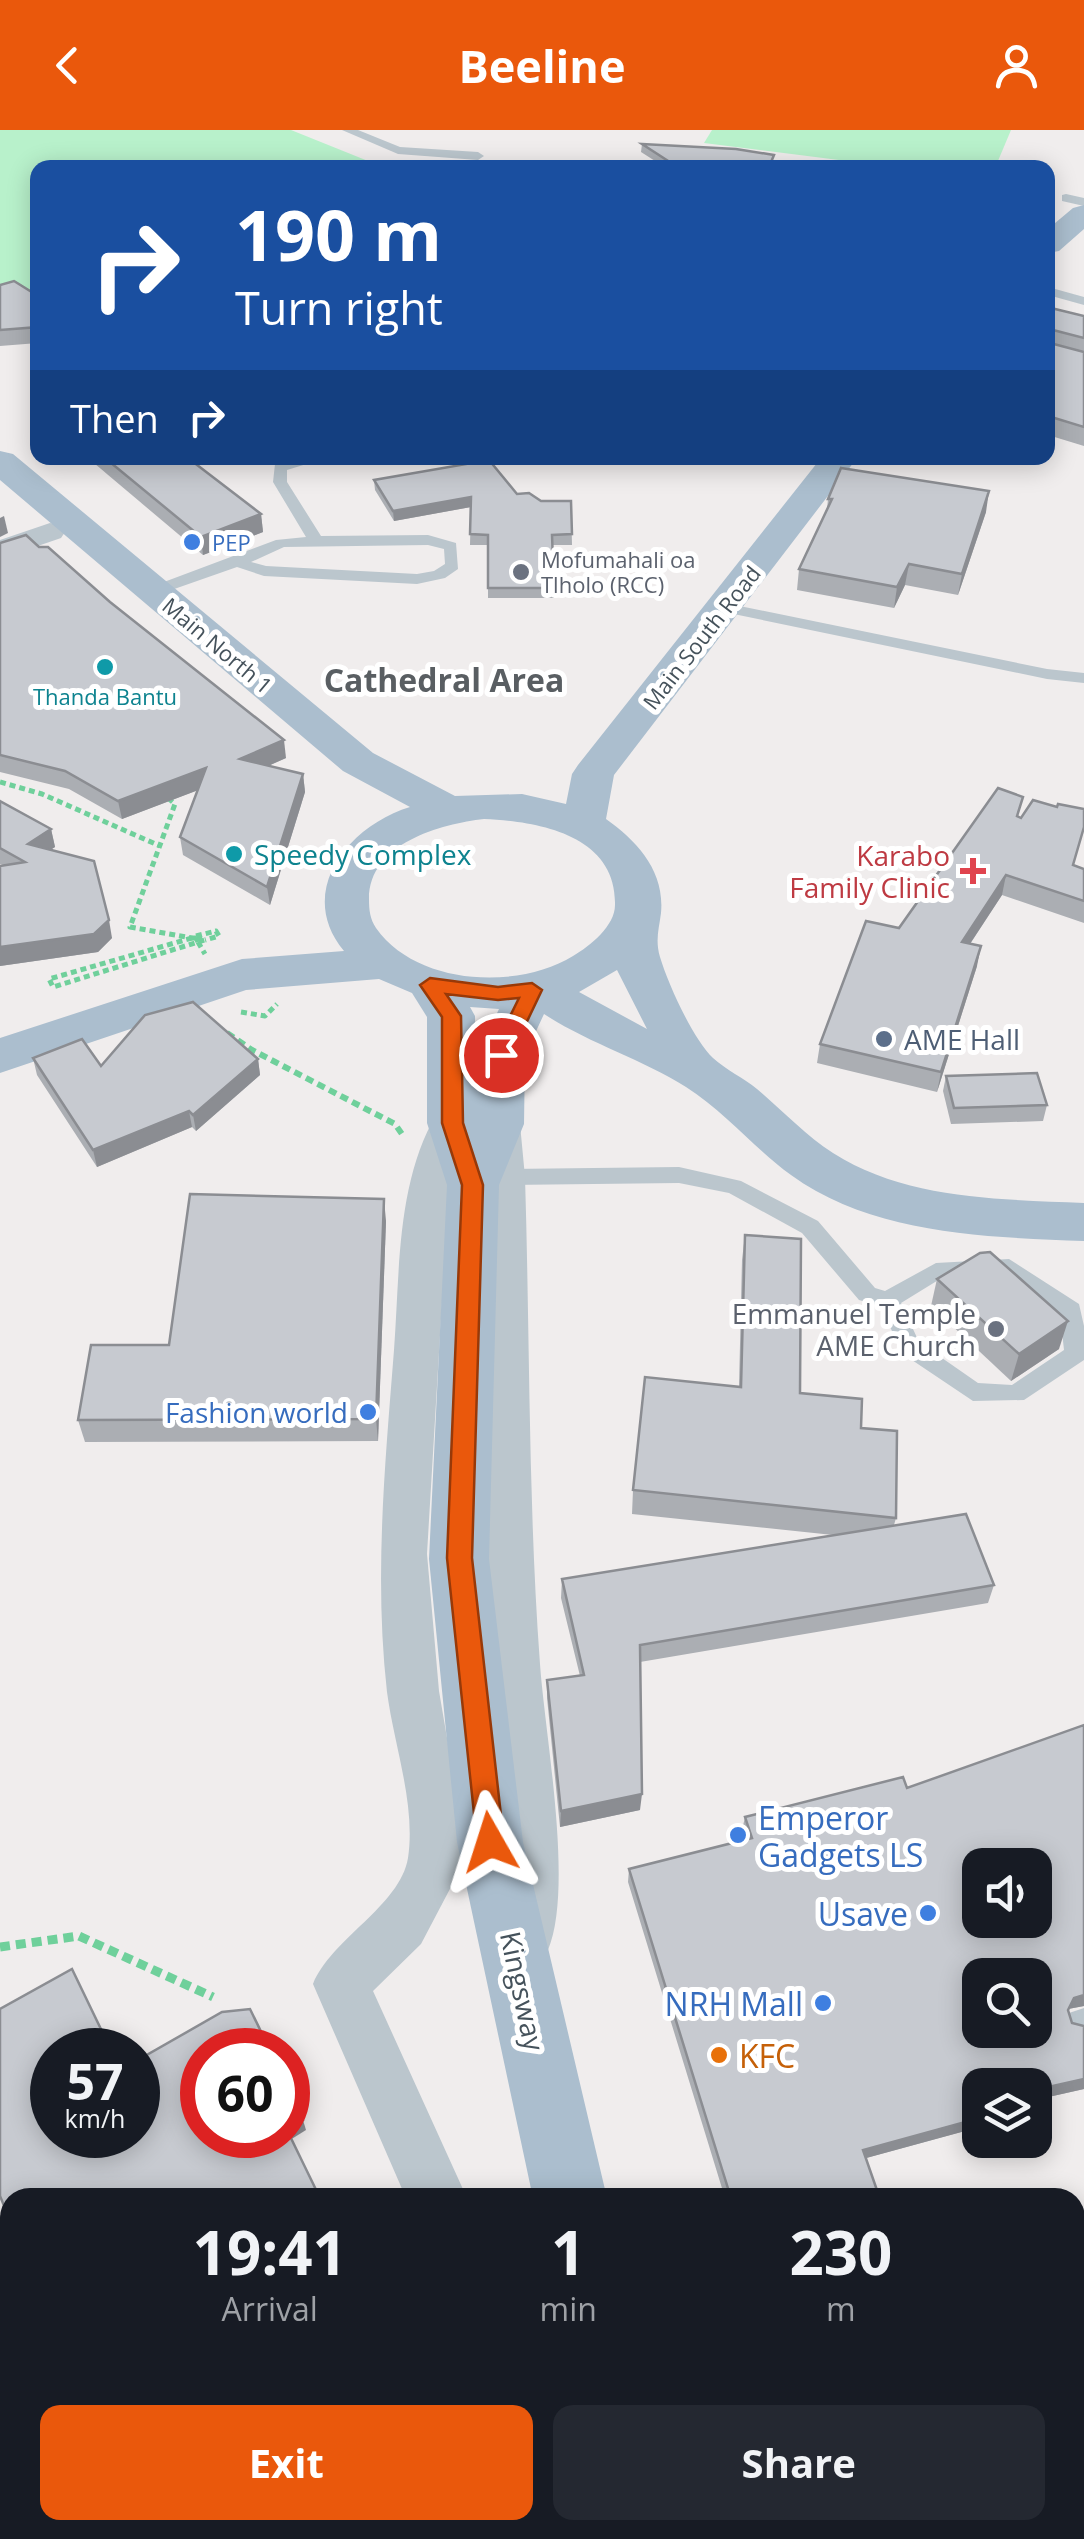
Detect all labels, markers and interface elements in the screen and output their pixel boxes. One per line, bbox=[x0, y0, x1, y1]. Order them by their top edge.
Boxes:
text: Beeline bbox=[458, 35, 626, 96]
icon: back bbox=[40, 38, 95, 93]
icon: person bbox=[989, 38, 1044, 93]
text: 190 m bbox=[235, 186, 442, 282]
icon: right bbox=[70, 200, 200, 330]
text: Turn right bbox=[235, 277, 443, 338]
icon: right bbox=[179, 390, 234, 445]
text: Then bbox=[70, 392, 159, 444]
place label: PEP bbox=[212, 527, 251, 557]
marker: PEP bbox=[181, 531, 203, 553]
place label: Mofumahali oa Tlholo (RCC) bbox=[541, 544, 696, 599]
street label: Main South Road bbox=[635, 559, 767, 715]
marker: Mofumahali oa Tlholo (RCC) bbox=[510, 561, 532, 583]
street label: Main North 1 bbox=[157, 590, 279, 700]
marker: Thanda Bantu bbox=[94, 656, 116, 678]
district label: Cathedral Area bbox=[324, 658, 564, 701]
place label: Thanda Bantu bbox=[33, 681, 177, 711]
place label: Speedy Complex bbox=[254, 835, 472, 873]
place label: Karabo Family Clinic bbox=[789, 836, 950, 906]
marker: Speedy Complex bbox=[223, 843, 245, 865]
marker: Karabo Family Clinic bbox=[960, 858, 986, 884]
pin bbox=[459, 1013, 544, 1098]
place label: AME Hall bbox=[904, 1020, 1020, 1058]
icon: arrive bbox=[474, 1028, 529, 1083]
marker: AME Hall bbox=[873, 1028, 895, 1050]
place label: Emmanuel Temple AME Church bbox=[732, 1294, 976, 1364]
marker: Emmanuel Temple AME Church bbox=[985, 1318, 1007, 1340]
place label: Fashion world bbox=[165, 1393, 348, 1431]
marker: Fashion world bbox=[357, 1401, 379, 1423]
position arrow bbox=[438, 1790, 542, 1894]
place label: Emperor Gadgets LS bbox=[758, 1796, 923, 1876]
marker: Emperor Gadgets LS bbox=[727, 1824, 749, 1846]
map controls bbox=[962, 1848, 1052, 2158]
button: sound bbox=[962, 1848, 1052, 1938]
place label: Usave bbox=[818, 1892, 908, 1935]
marker: Usave bbox=[917, 1902, 939, 1924]
street label: Kingsway bbox=[492, 1928, 554, 2055]
button: search bbox=[962, 1958, 1052, 2048]
place label: NRH Mall bbox=[665, 1982, 803, 2025]
marker: NRH Mall bbox=[812, 1992, 834, 2014]
speed limit sign: 60 bbox=[180, 2028, 310, 2158]
place label: KFC bbox=[739, 2034, 795, 2077]
marker: KFC bbox=[708, 2044, 730, 2066]
text: 57 bbox=[66, 2047, 124, 2115]
button: layers bbox=[962, 2068, 1052, 2158]
text: km/h bbox=[65, 2101, 125, 2135]
text: 19:41 bbox=[193, 2211, 347, 2293]
text: 1 bbox=[551, 2211, 585, 2293]
text: 230 bbox=[789, 2211, 892, 2293]
text: Arrival bbox=[222, 2287, 318, 2330]
text: min bbox=[540, 2287, 597, 2330]
text: m bbox=[826, 2287, 856, 2330]
button: Exit bbox=[40, 2405, 533, 2520]
button: Share bbox=[553, 2405, 1045, 2520]

